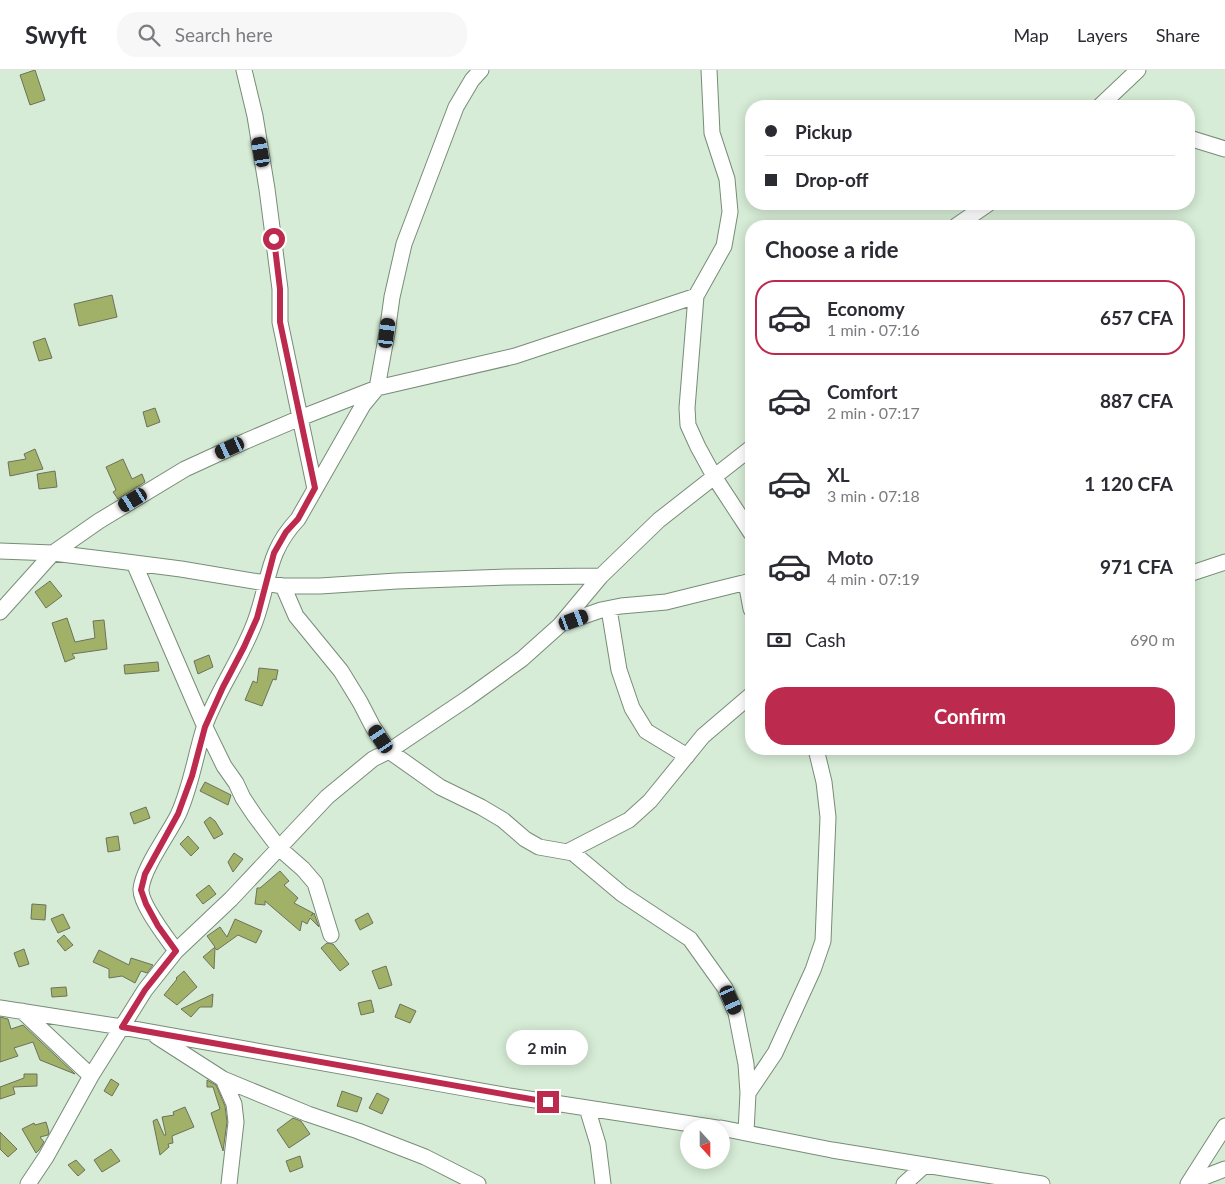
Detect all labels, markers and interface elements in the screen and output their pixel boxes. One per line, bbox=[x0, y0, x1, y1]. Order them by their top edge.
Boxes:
search box bbox=[117, 12, 467, 57]
text: Swyft bbox=[25, 20, 87, 49]
icon: search bbox=[135, 21, 163, 49]
text: Search here bbox=[175, 23, 273, 46]
text: Map bbox=[1013, 24, 1049, 46]
text: Layers bbox=[1077, 24, 1128, 46]
text: Share bbox=[1156, 24, 1200, 46]
text: Pickup bbox=[795, 120, 852, 143]
car bbox=[251, 136, 270, 168]
text: Drop-off bbox=[795, 168, 869, 191]
route start bbox=[263, 228, 285, 250]
text: Choose a ride bbox=[765, 236, 899, 263]
icon: car bbox=[767, 295, 812, 340]
text: Economy bbox=[827, 297, 905, 320]
text: 657 CFA bbox=[1100, 306, 1173, 329]
car bbox=[377, 317, 396, 349]
text: 1 min · 07:16 bbox=[827, 320, 920, 339]
icon: car bbox=[767, 378, 812, 423]
text: Comfort bbox=[827, 380, 898, 403]
text: 887 CFA bbox=[1100, 389, 1173, 412]
text: 2 min · 07:17 bbox=[827, 403, 920, 422]
car bbox=[213, 435, 246, 461]
icon: car bbox=[767, 461, 812, 506]
text: XL bbox=[827, 463, 850, 486]
text: 1 120 CFA bbox=[1084, 472, 1173, 495]
car bbox=[116, 486, 149, 514]
text: 3 min · 07:18 bbox=[827, 486, 920, 505]
icon: car bbox=[767, 544, 812, 589]
text: Moto bbox=[827, 546, 873, 569]
text: 971 CFA bbox=[1100, 555, 1173, 578]
text: 4 min · 07:19 bbox=[827, 569, 920, 588]
car bbox=[557, 608, 590, 632]
icon: cash bbox=[765, 626, 793, 654]
text: Cash bbox=[805, 628, 846, 651]
text: 690 m bbox=[1130, 630, 1175, 649]
button: Confirm bbox=[765, 687, 1175, 745]
car bbox=[366, 722, 395, 756]
car bbox=[718, 983, 743, 1017]
callout: 2 min bbox=[507, 1030, 589, 1064]
text: 2 min bbox=[527, 1038, 567, 1057]
route end bbox=[537, 1091, 559, 1113]
north arrow bbox=[680, 1119, 730, 1169]
map controls bbox=[680, 1119, 730, 1169]

